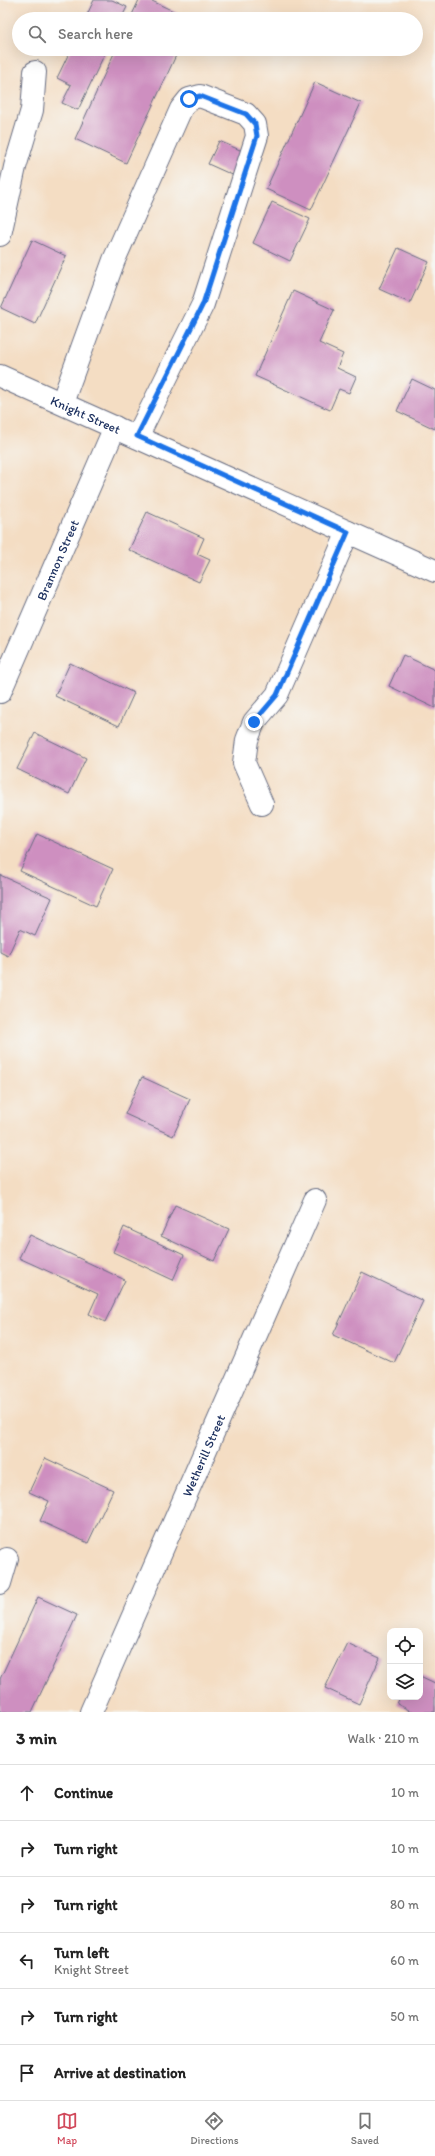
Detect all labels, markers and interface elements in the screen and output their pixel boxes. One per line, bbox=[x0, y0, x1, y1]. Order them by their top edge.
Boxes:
search box bbox=[12, 12, 423, 56]
icon: search bbox=[26, 23, 48, 45]
text: Search here bbox=[58, 25, 133, 43]
route start bbox=[180, 90, 198, 108]
street label: Knight Street bbox=[48, 393, 123, 437]
street label: Brannon Street bbox=[34, 517, 82, 603]
route end bbox=[245, 713, 263, 731]
street label: Wetherill Street bbox=[179, 1412, 228, 1499]
map controls bbox=[387, 1628, 423, 1700]
button: locate bbox=[387, 1628, 423, 1664]
button: layers bbox=[387, 1664, 423, 1700]
text: 3 min bbox=[16, 1728, 57, 1748]
text: Walk · 210 m bbox=[348, 1731, 419, 1746]
icon: ahead bbox=[16, 1782, 38, 1804]
text: Continue bbox=[54, 1784, 113, 1802]
text: 10 m bbox=[391, 1785, 419, 1800]
icon: right bbox=[16, 1838, 38, 1860]
text: Turn right bbox=[54, 1840, 118, 1858]
text: 10 m bbox=[391, 1841, 419, 1856]
icon: right bbox=[16, 1894, 38, 1916]
text: Turn right bbox=[54, 1896, 118, 1914]
text: 80 m bbox=[390, 1897, 419, 1912]
text: Turn left bbox=[54, 1944, 109, 1962]
icon: left bbox=[16, 1950, 38, 1972]
text: 60 m bbox=[390, 1953, 419, 1968]
text: Knight Street bbox=[54, 1962, 129, 1977]
icon: right bbox=[16, 2006, 38, 2028]
text: Turn right bbox=[54, 2008, 118, 2026]
text: 50 m bbox=[390, 2009, 419, 2024]
icon: arrive bbox=[16, 2062, 38, 2084]
text: Arrive at destination bbox=[54, 2064, 186, 2082]
tab: Map bbox=[56, 2110, 78, 2147]
tab: Directions bbox=[190, 2110, 239, 2147]
tab: Saved bbox=[351, 2110, 379, 2147]

